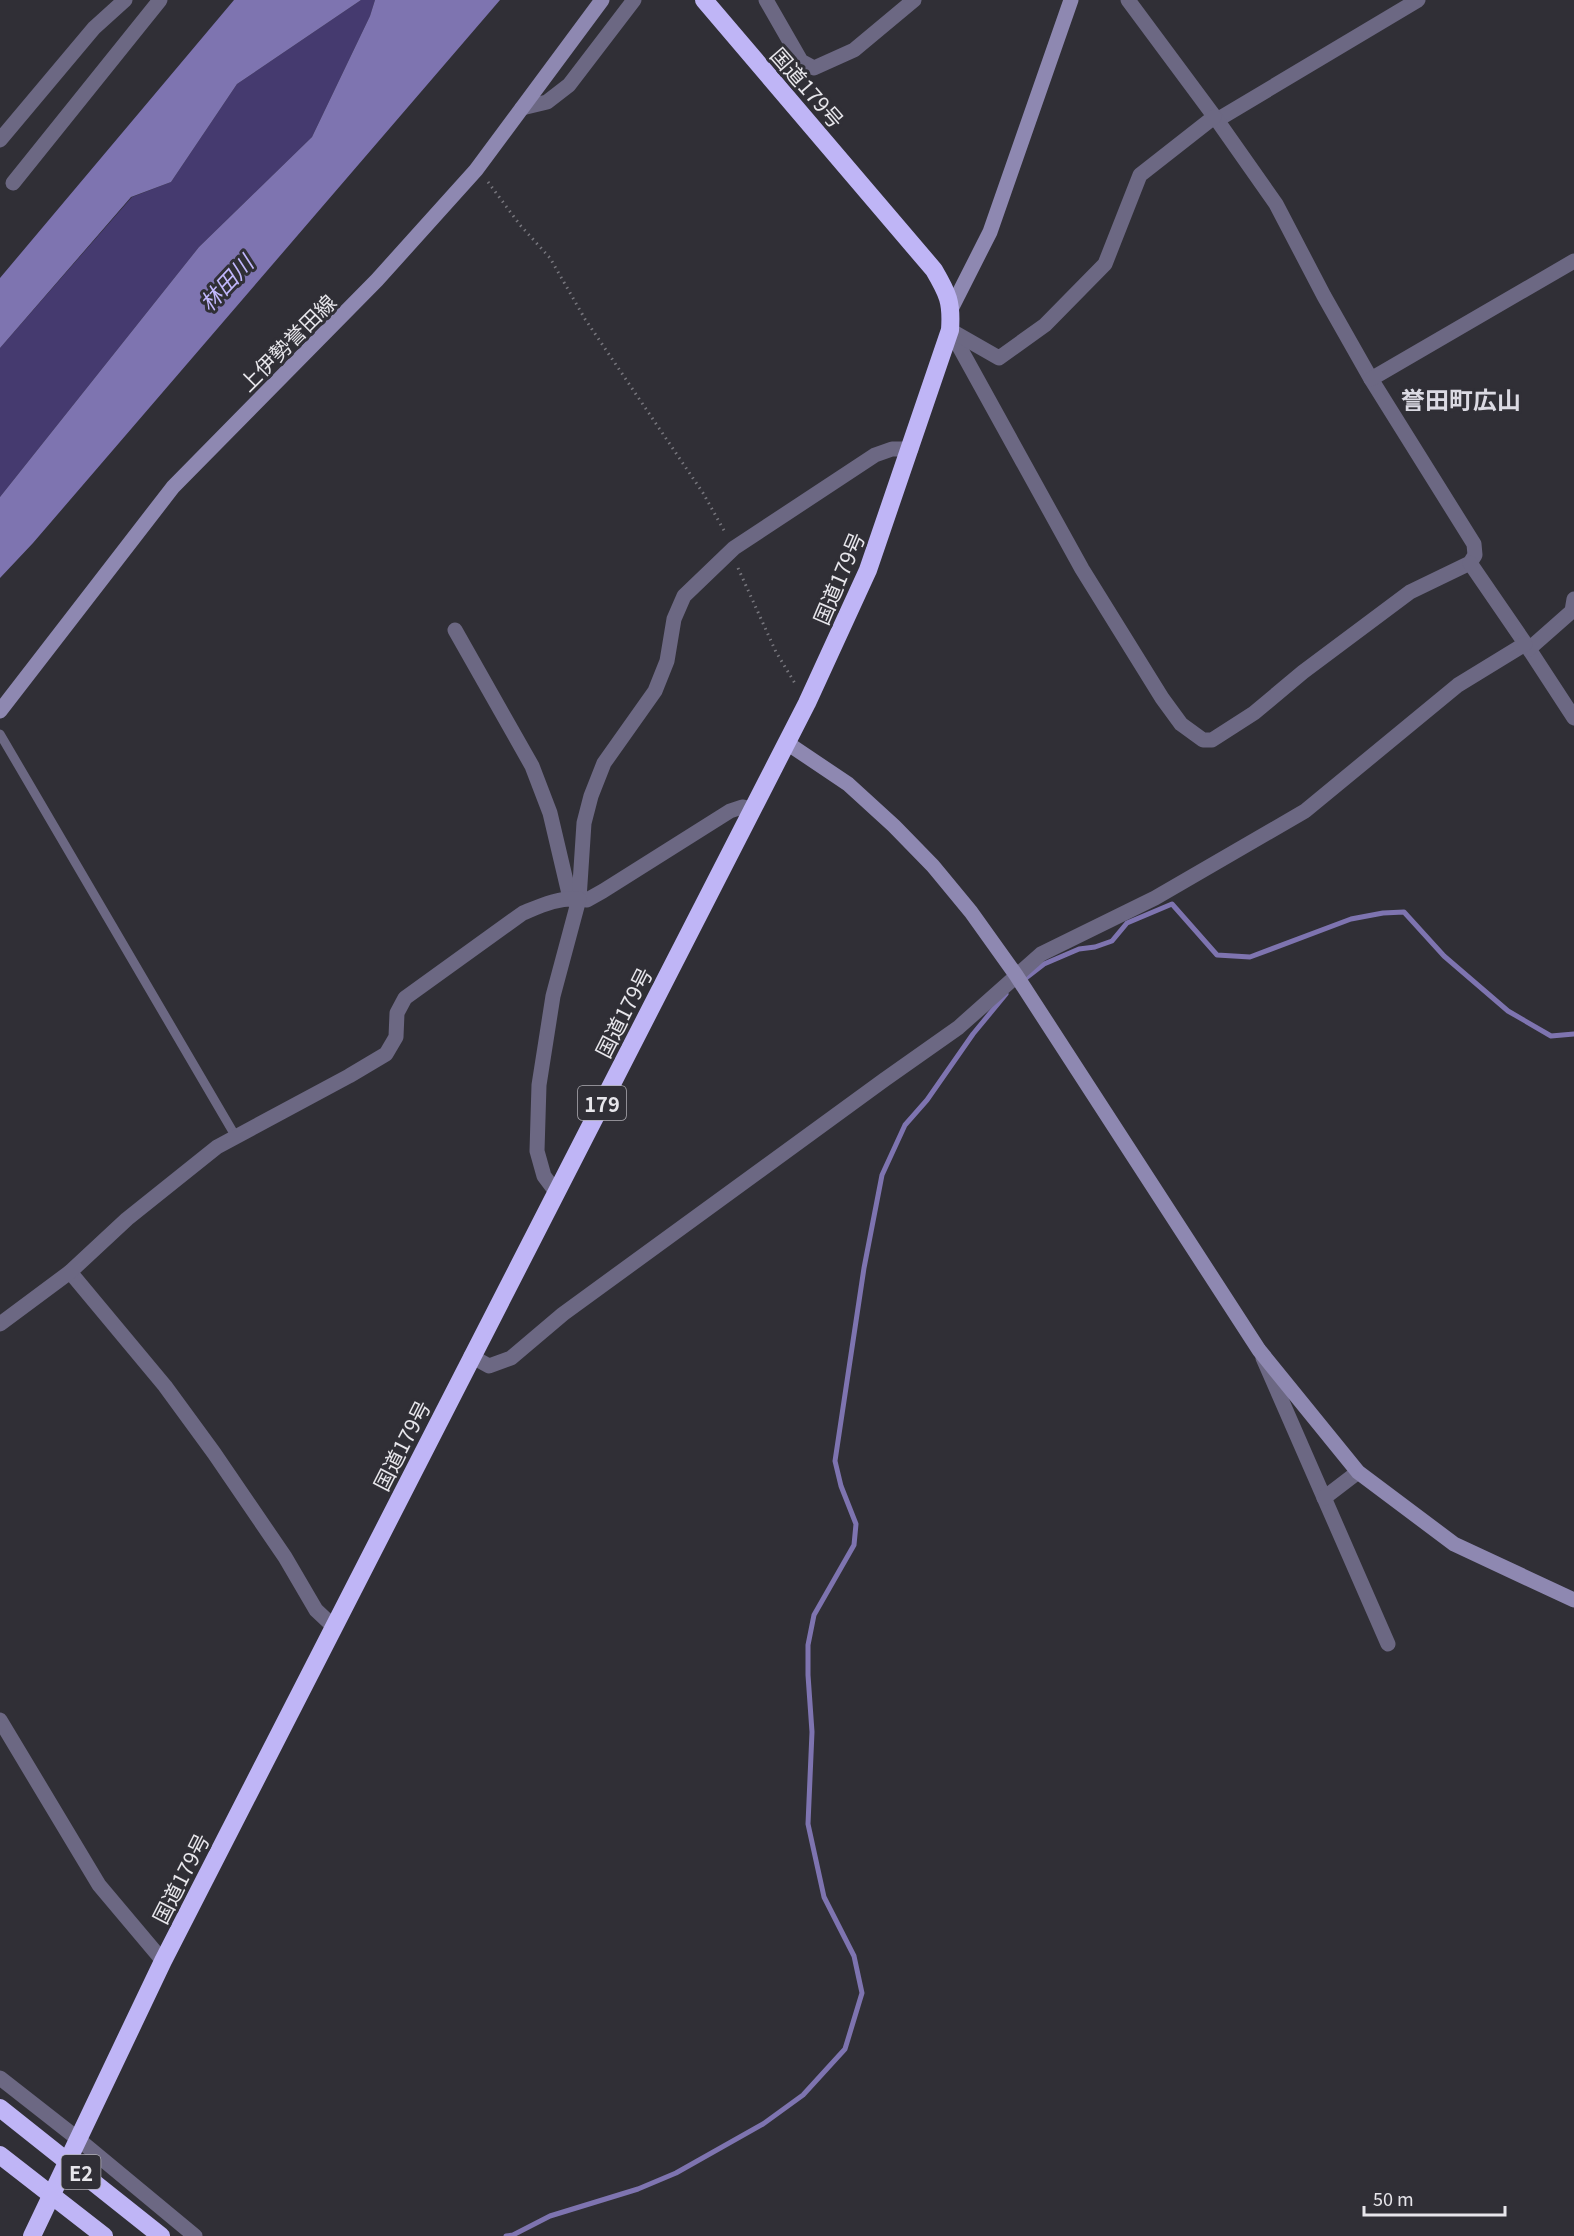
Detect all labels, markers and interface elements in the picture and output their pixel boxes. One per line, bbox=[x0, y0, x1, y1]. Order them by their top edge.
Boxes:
street label: 国道179号 bbox=[765, 40, 851, 134]
water label: 林田川 bbox=[191, 245, 261, 317]
street label: 上伊勢誉田線 bbox=[232, 287, 342, 397]
district label: 誉田町広山 bbox=[1401, 381, 1521, 416]
street label: 国道179号 bbox=[805, 527, 871, 629]
street label: 国道179号 bbox=[587, 962, 659, 1062]
road number: 179 bbox=[578, 1086, 626, 1120]
street label: 国道179号 bbox=[365, 1395, 437, 1495]
street label: 国道179号 bbox=[144, 1828, 216, 1928]
road number: E2 bbox=[62, 2155, 100, 2189]
scale bar bbox=[1364, 2179, 1505, 2217]
text: 50 m bbox=[1373, 2185, 1414, 2211]

